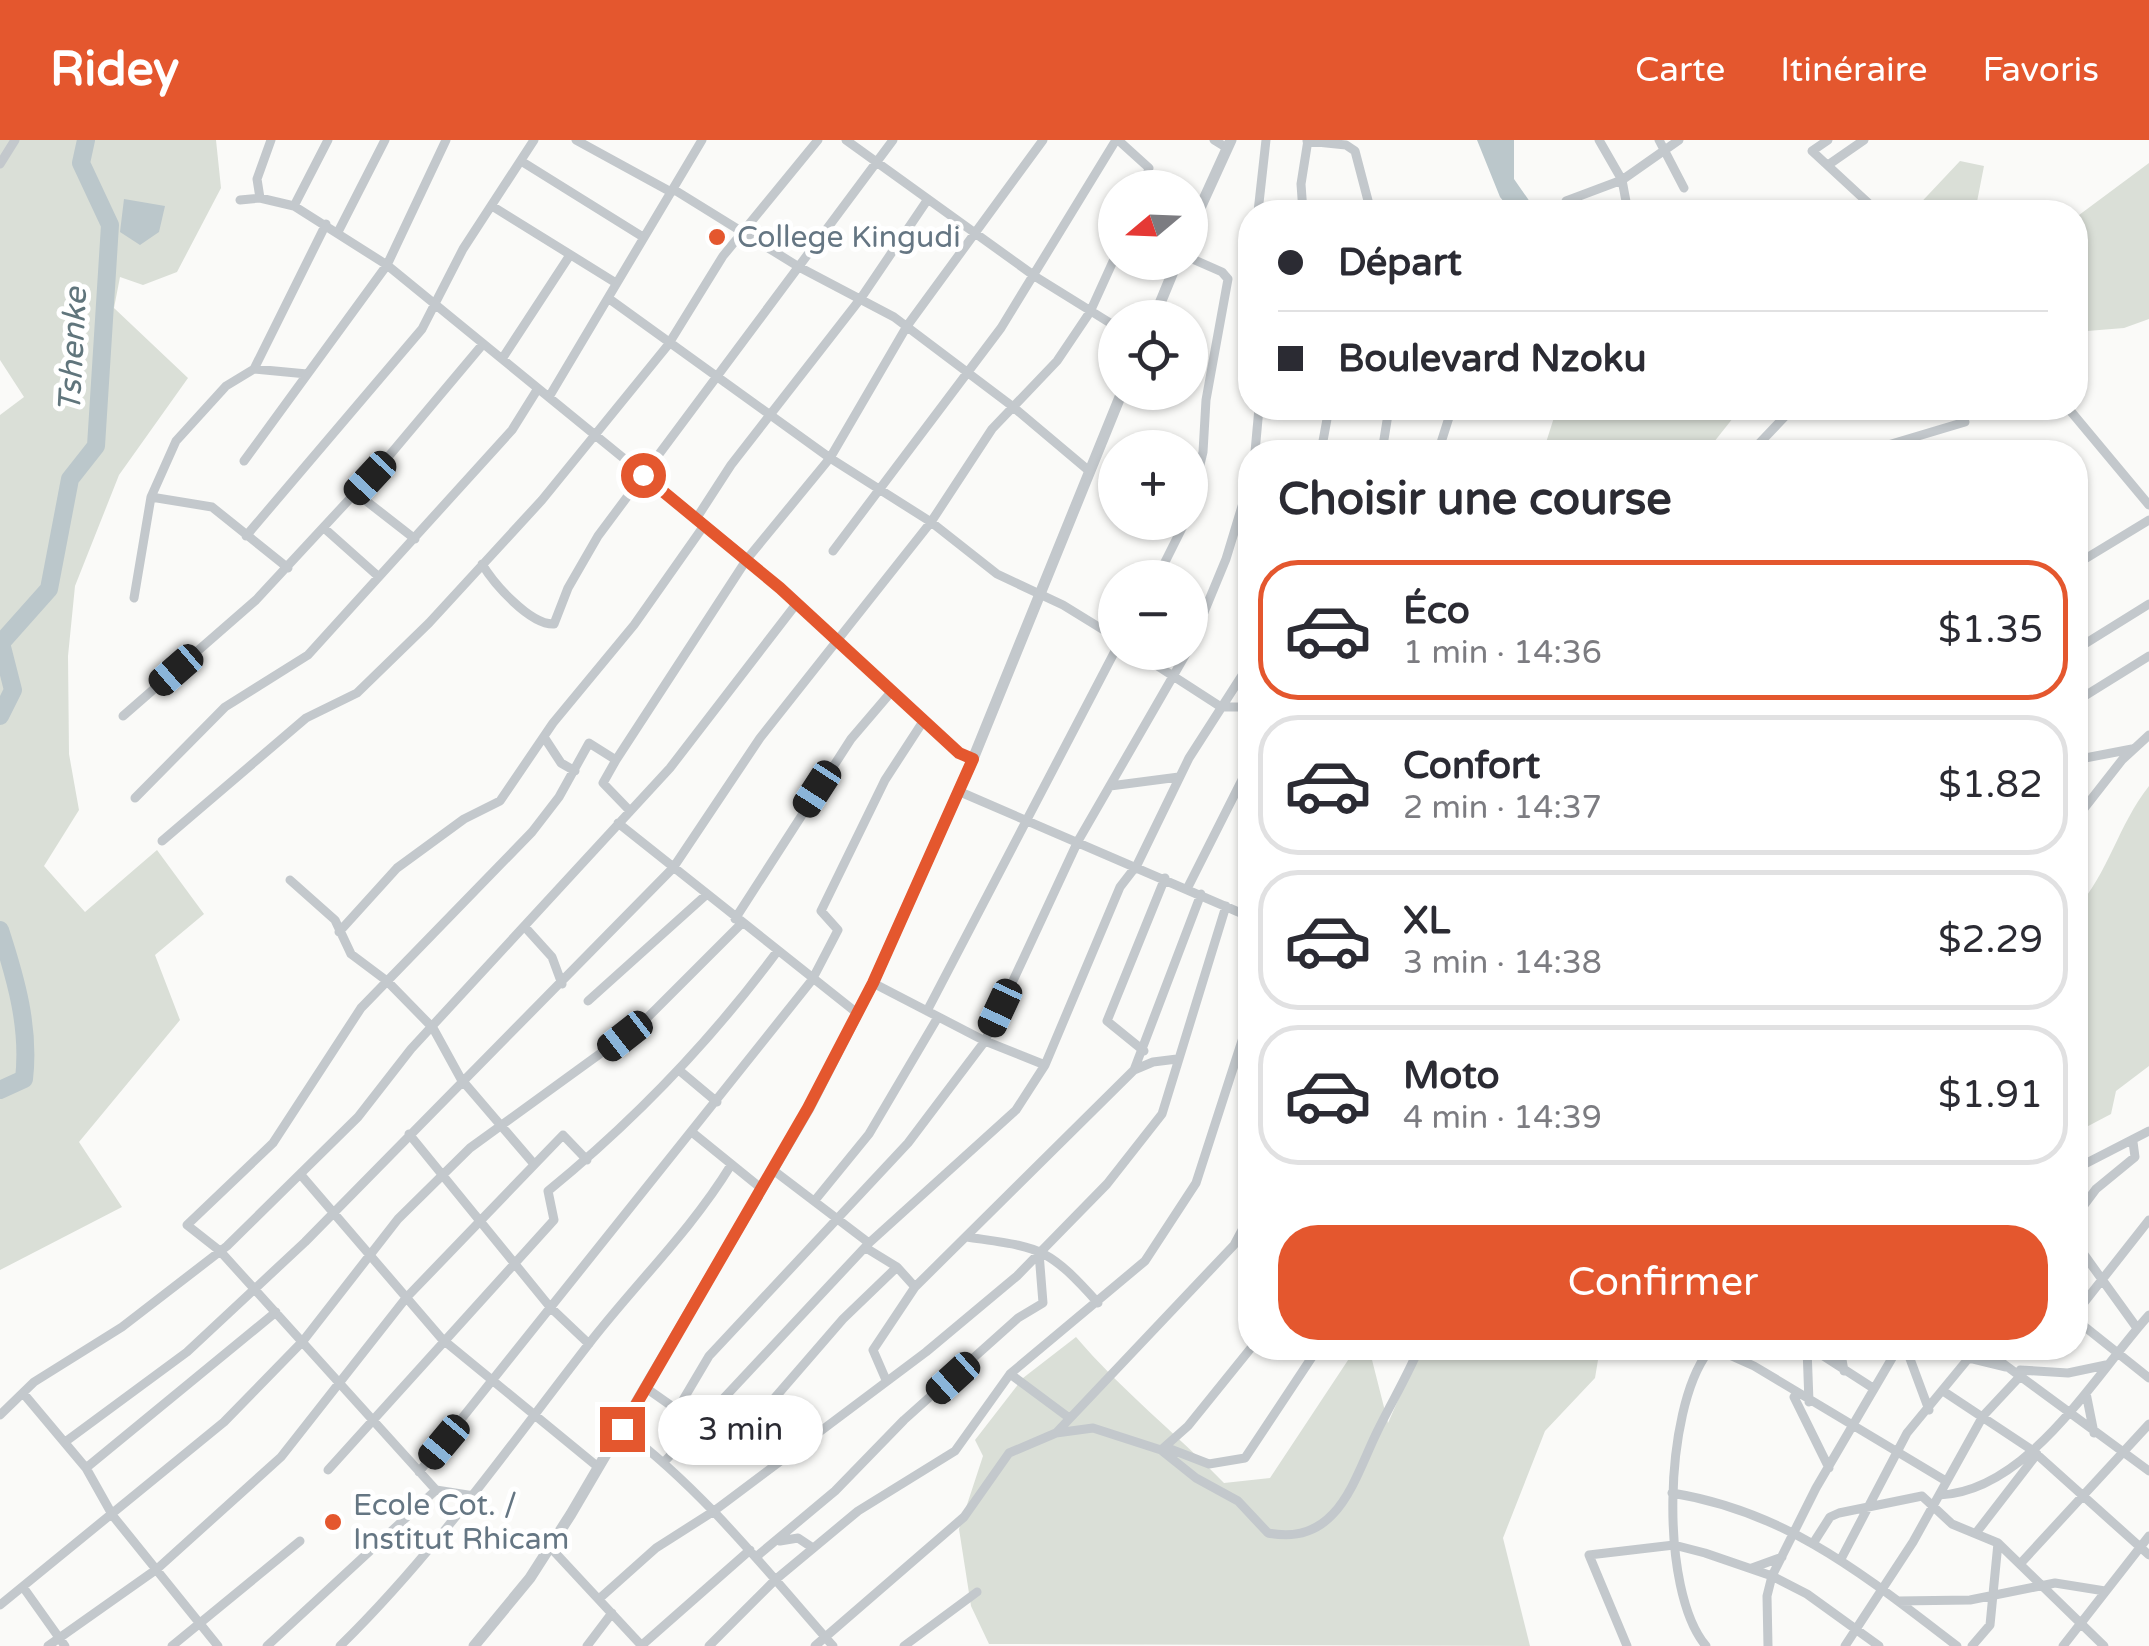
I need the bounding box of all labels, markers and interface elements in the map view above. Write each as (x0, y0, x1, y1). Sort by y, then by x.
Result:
text: Ridey (50, 41, 179, 99)
text: Carte (1635, 49, 1725, 91)
text: Itinéraire (1780, 49, 1928, 91)
text: Favoris (1983, 49, 2099, 91)
north arrow (1098, 170, 1208, 280)
map controls (1098, 170, 1208, 670)
place label: College Kingudi (737, 219, 961, 256)
marker: College Kingudi (706, 226, 728, 248)
text: Départ (1338, 240, 1462, 286)
water label: Tshenke (51, 285, 95, 413)
button: locate (1098, 300, 1208, 410)
text: Boulevard Nzoku (1338, 336, 1647, 382)
button: + (1098, 430, 1208, 540)
car (339, 446, 401, 510)
route start (621, 453, 666, 498)
text: Choisir une course (1278, 473, 1672, 527)
button: − (1098, 560, 1208, 670)
icon: car (1283, 585, 1373, 675)
text: Éco (1403, 588, 1470, 634)
text: $1.35 (1938, 607, 2043, 653)
text: 1 min · 14:36 (1403, 634, 1602, 672)
car (144, 639, 208, 701)
icon: car (1283, 740, 1373, 830)
text: Confort (1403, 743, 1540, 789)
car (788, 756, 846, 822)
text: $1.82 (1938, 762, 2043, 808)
text: 2 min · 14:37 (1403, 789, 1602, 827)
icon: car (1283, 895, 1373, 985)
text: XL (1403, 898, 1450, 944)
text: $2.29 (1938, 917, 2043, 963)
text: 3 min · 14:38 (1403, 944, 1602, 982)
car (974, 974, 1026, 1042)
car (592, 1006, 658, 1066)
icon: car (1283, 1050, 1373, 1140)
text: Moto (1403, 1053, 1499, 1099)
text: $1.91 (1938, 1072, 2043, 1118)
text: 4 min · 14:39 (1403, 1099, 1602, 1137)
button: Confirmer (1278, 1225, 2048, 1340)
car (921, 1347, 985, 1409)
callout: 3 min (657, 1394, 822, 1464)
route end (600, 1407, 645, 1452)
car (413, 1409, 475, 1475)
text: 3 min (698, 1411, 783, 1449)
place label: Ecole Cot. / Institut Rhicam (353, 1487, 569, 1558)
marker: Ecole Cot. / Institut Rhicam (322, 1511, 344, 1533)

